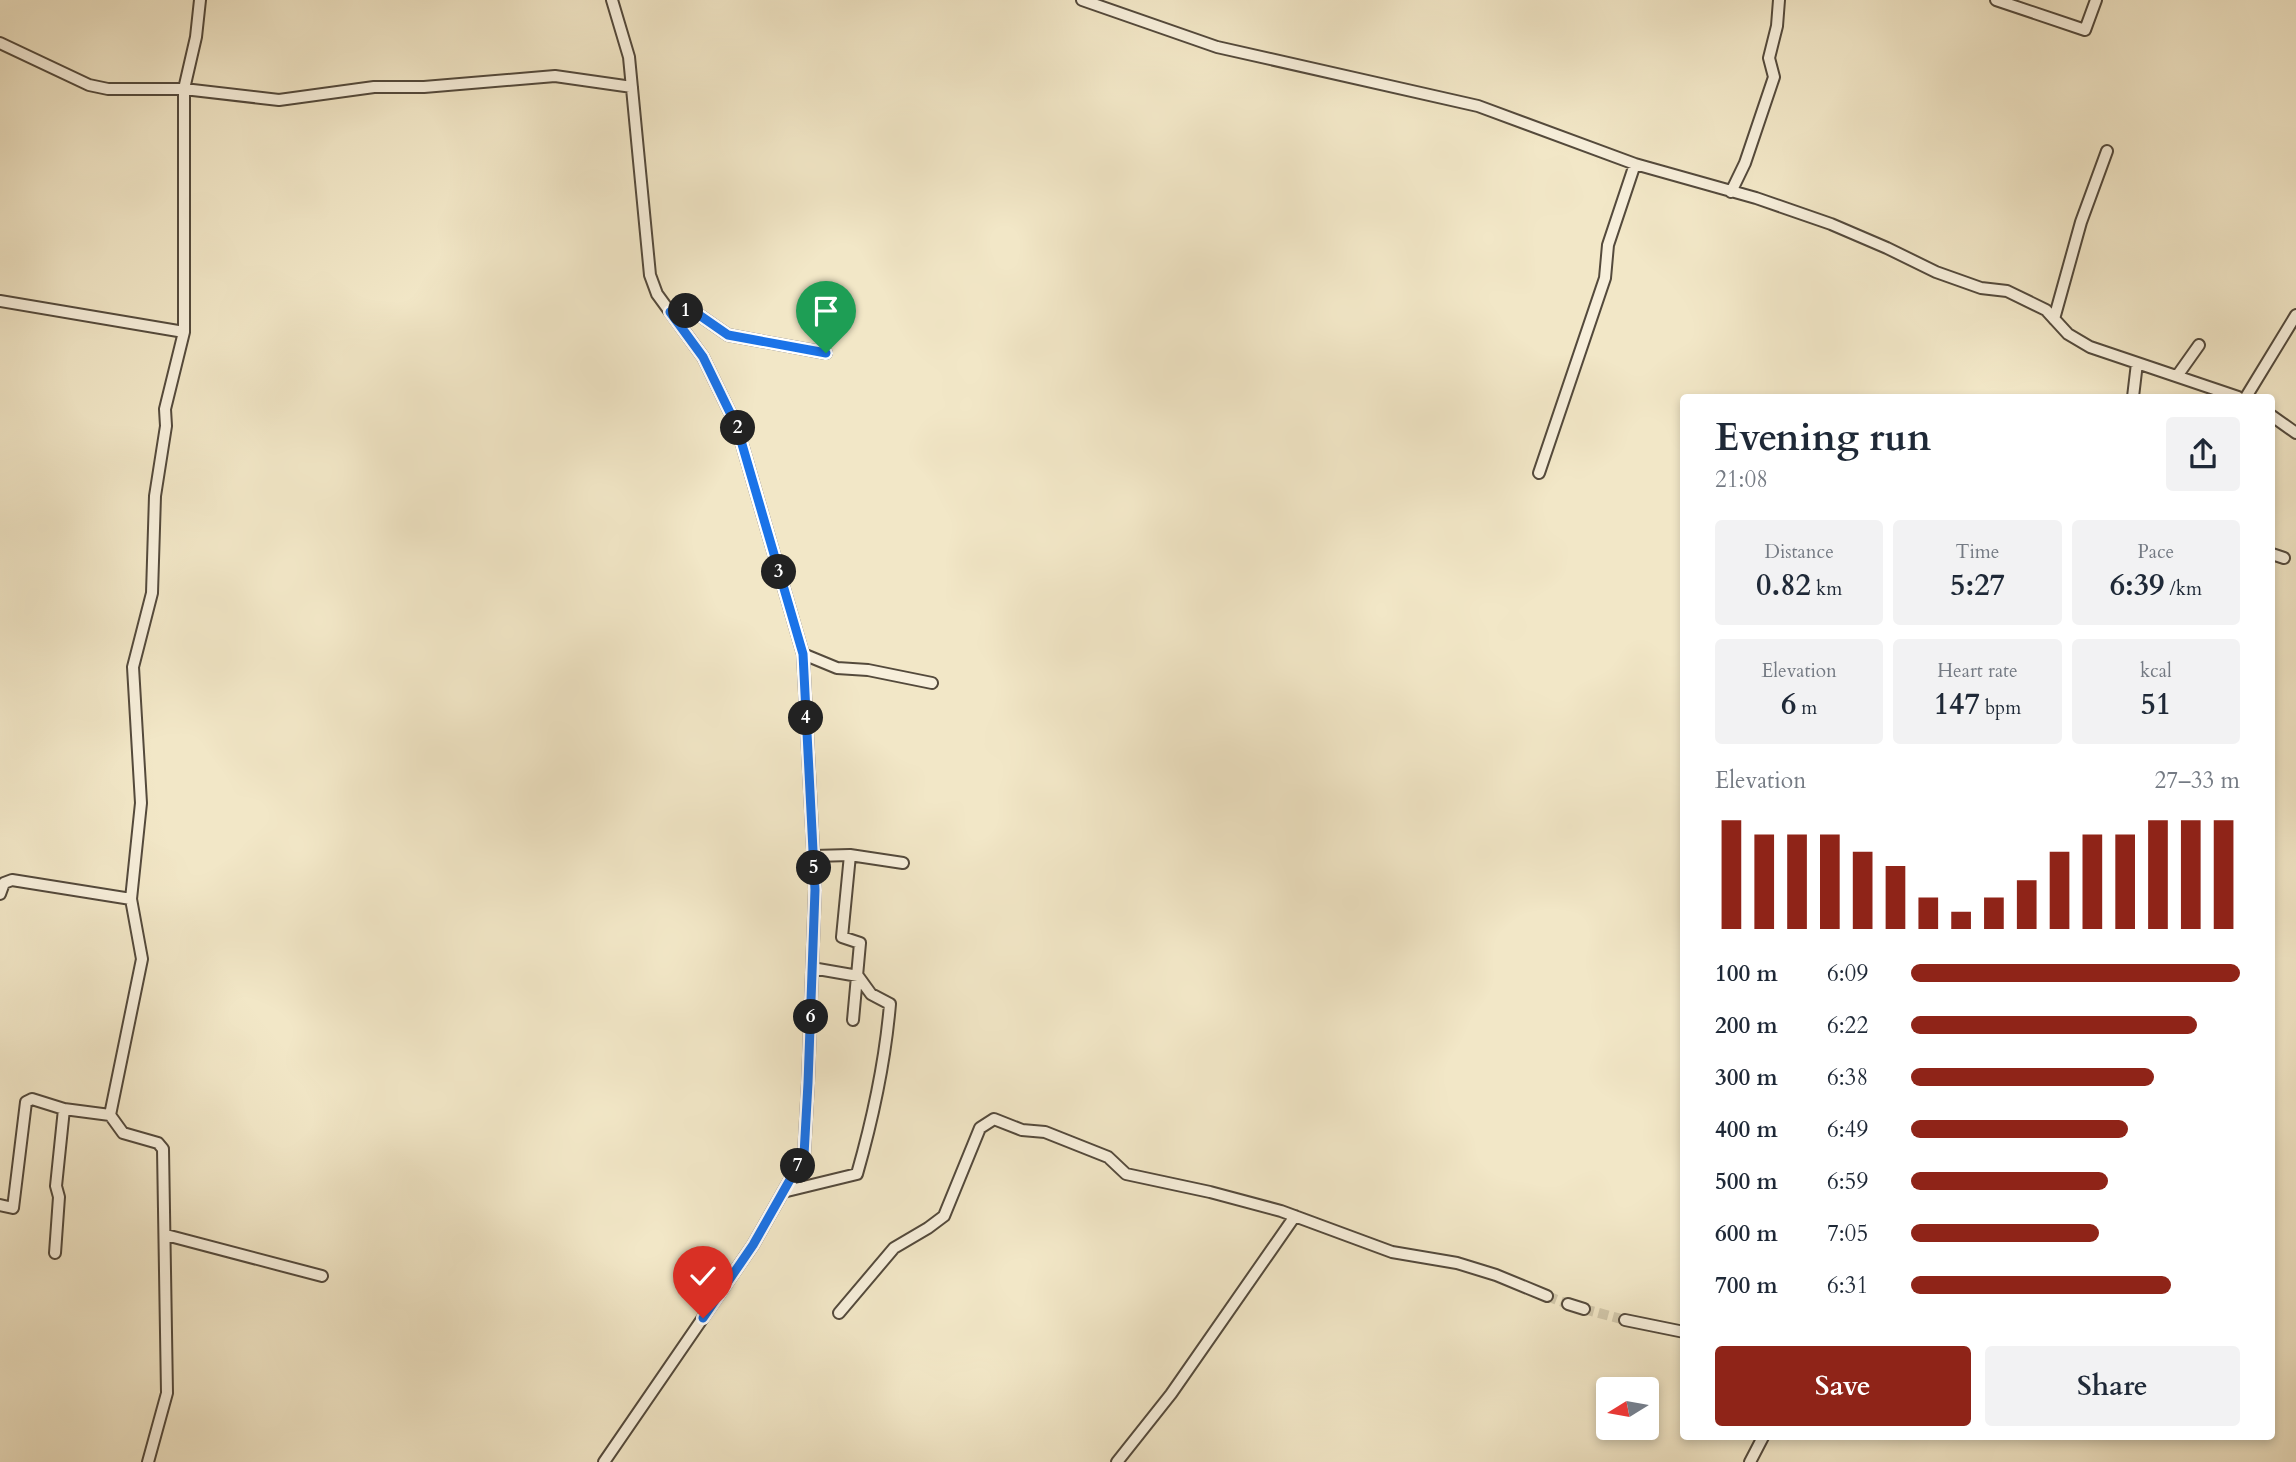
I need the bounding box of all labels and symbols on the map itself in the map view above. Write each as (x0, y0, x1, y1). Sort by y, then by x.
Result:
pin (796, 281, 856, 353)
pin: 1 (668, 294, 704, 328)
pin: 2 (720, 410, 756, 446)
pin: 3 (762, 554, 796, 590)
pin: 4 (788, 700, 824, 736)
pin: 5 (796, 850, 832, 886)
pin: 6 (794, 1000, 828, 1034)
pin: 7 (780, 1148, 816, 1184)
pin (673, 1246, 733, 1318)
north arrow (1596, 1377, 1659, 1440)

